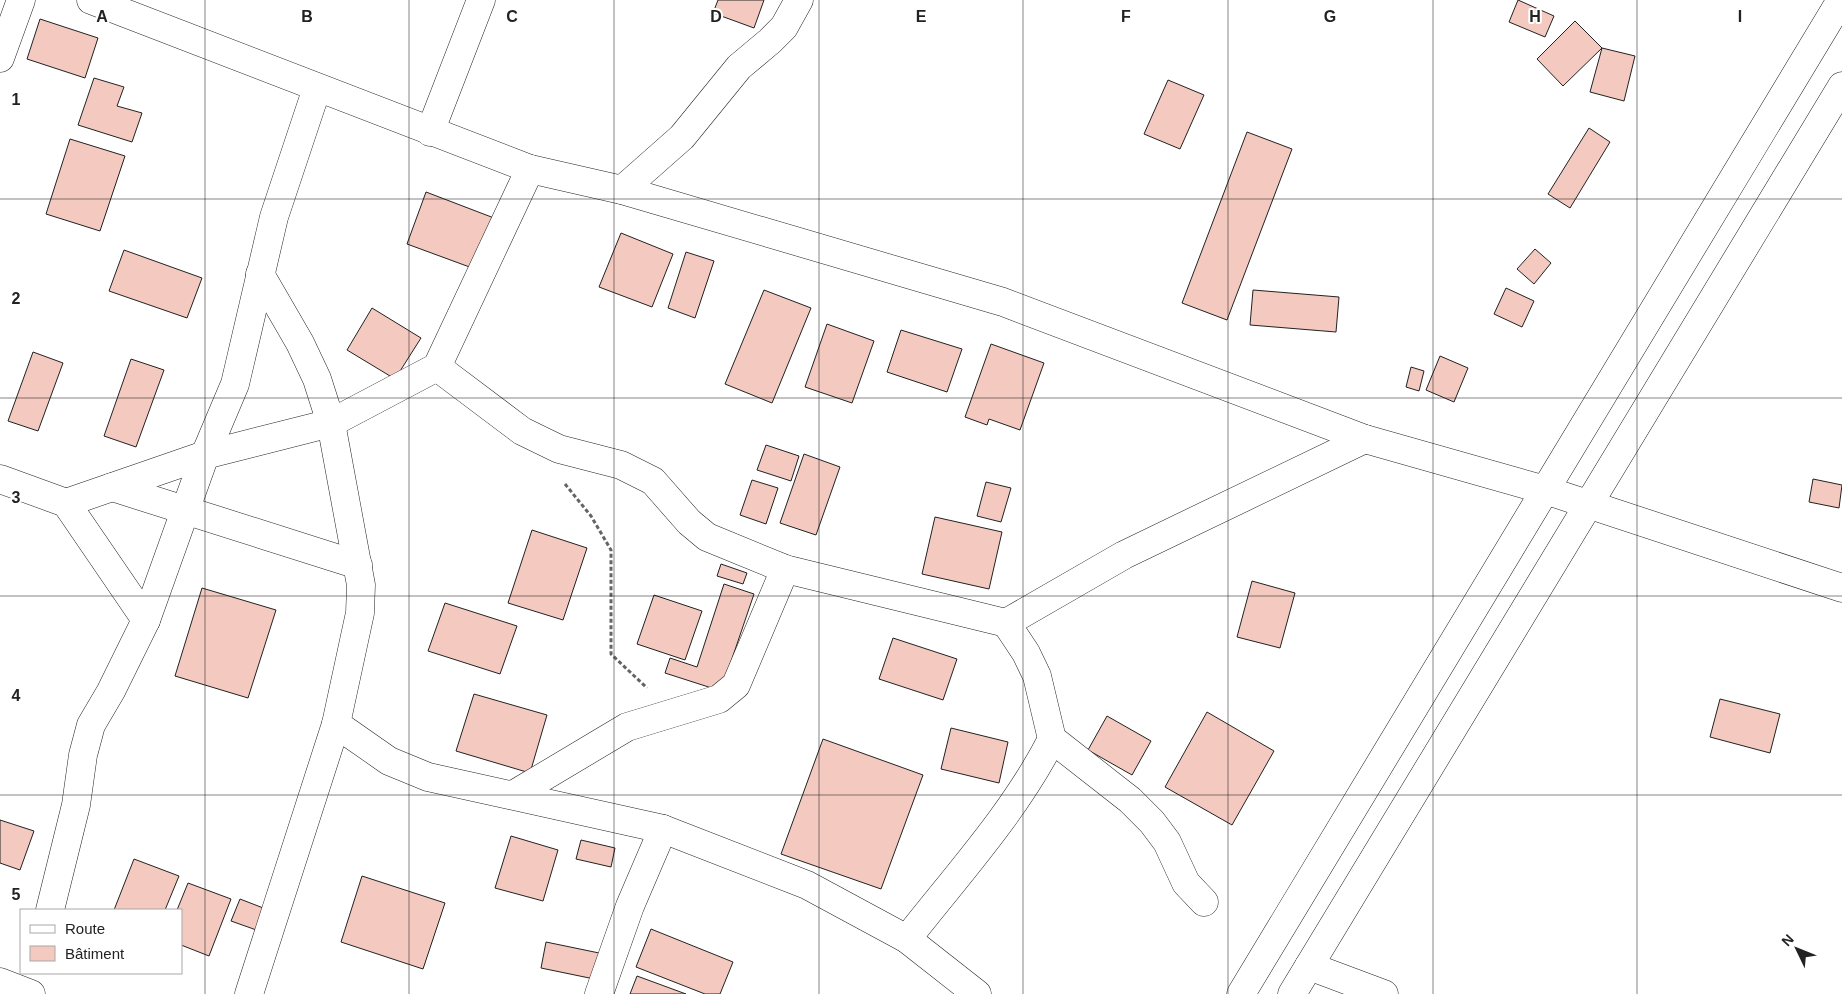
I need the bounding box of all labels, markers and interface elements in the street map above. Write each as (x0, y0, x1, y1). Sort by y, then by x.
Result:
text: A (96, 8, 108, 25)
text: B (301, 8, 313, 25)
text: C (506, 8, 518, 25)
text: D (710, 8, 722, 25)
text: E (916, 8, 927, 25)
text: F (1121, 8, 1131, 25)
text: G (1324, 8, 1336, 25)
text: H (1529, 8, 1541, 25)
text: I (1738, 8, 1742, 25)
text: 1 (12, 91, 21, 108)
text: 2 (12, 290, 21, 307)
text: 3 (12, 489, 21, 506)
text: 4 (12, 687, 21, 704)
text: 5 (12, 886, 21, 903)
legend (20, 909, 182, 974)
text: Route (65, 920, 105, 937)
north arrow (1772, 924, 1822, 974)
text: N (1778, 931, 1797, 949)
text: Bâtiment (65, 945, 125, 962)

